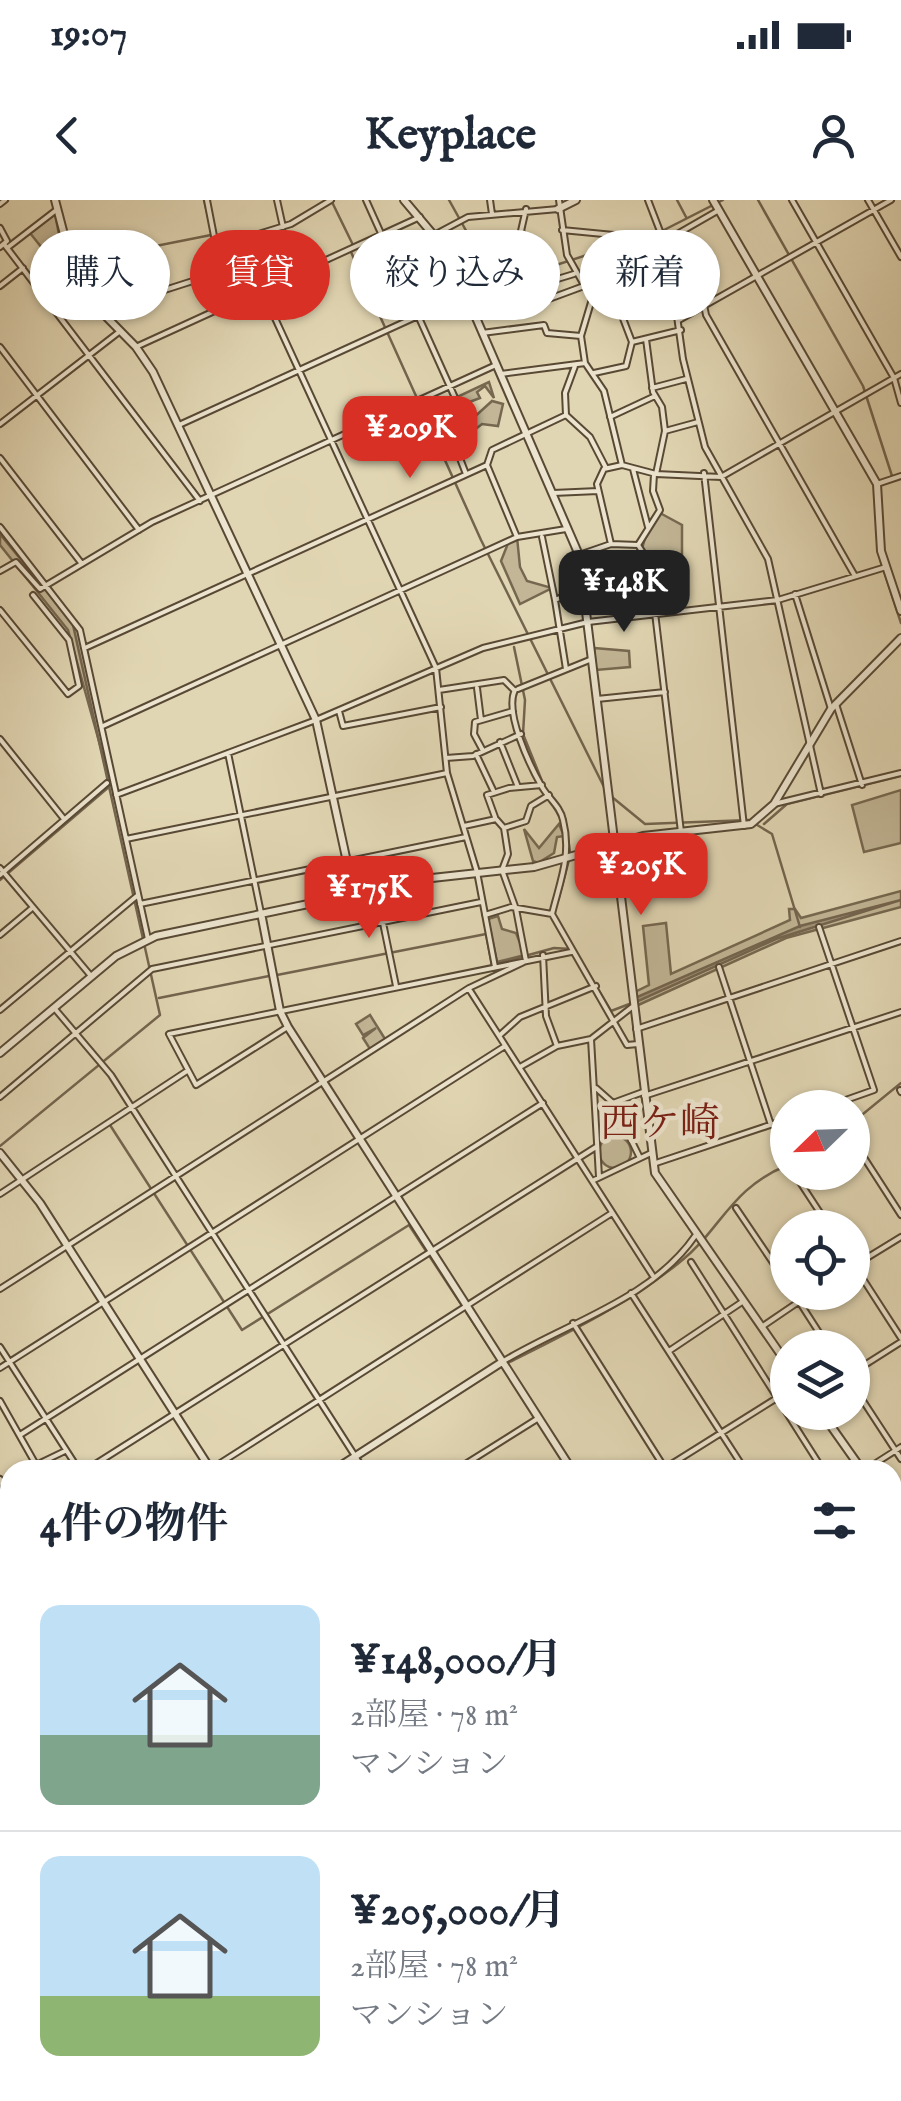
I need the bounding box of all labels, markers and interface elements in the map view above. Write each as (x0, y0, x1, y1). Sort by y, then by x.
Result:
text: 19:07 (50, 11, 127, 59)
text: Keyplace (365, 107, 536, 164)
icon: back (40, 108, 95, 163)
icon: person (806, 108, 861, 163)
chip: 購入 (30, 230, 170, 320)
chip: 賃貸 (190, 230, 330, 320)
chip: 絞り込み (350, 230, 560, 320)
chip: 新着 (580, 230, 720, 320)
pin: ¥209K (340, 396, 480, 481)
text: ¥209K (364, 408, 456, 449)
pin: ¥148K (554, 550, 694, 635)
text: ¥148K (581, 562, 667, 603)
pin: ¥205K (571, 833, 711, 918)
text: ¥205K (597, 845, 685, 886)
pin: ¥175K (299, 856, 439, 941)
text: ¥175K (327, 868, 411, 909)
north arrow (770, 1090, 870, 1190)
map controls (770, 1090, 870, 1430)
district label: 西ケ崎 (600, 1100, 720, 1151)
button: locate (770, 1210, 870, 1310)
button: layers (770, 1330, 870, 1430)
icon: filters (807, 1493, 862, 1548)
text: 4件の物件 (40, 1499, 229, 1552)
text: ¥148,000/月 (350, 1635, 563, 1688)
icon: home (120, 1645, 240, 1765)
text: 2部屋 · 78 m² (350, 1696, 518, 1737)
text: マンション (350, 1745, 509, 1786)
text: ¥205,000/月 (350, 1886, 566, 1939)
icon: home (120, 1896, 240, 2016)
text: 2部屋 · 78 m² (350, 1947, 518, 1988)
text: マンション (350, 1996, 509, 2037)

